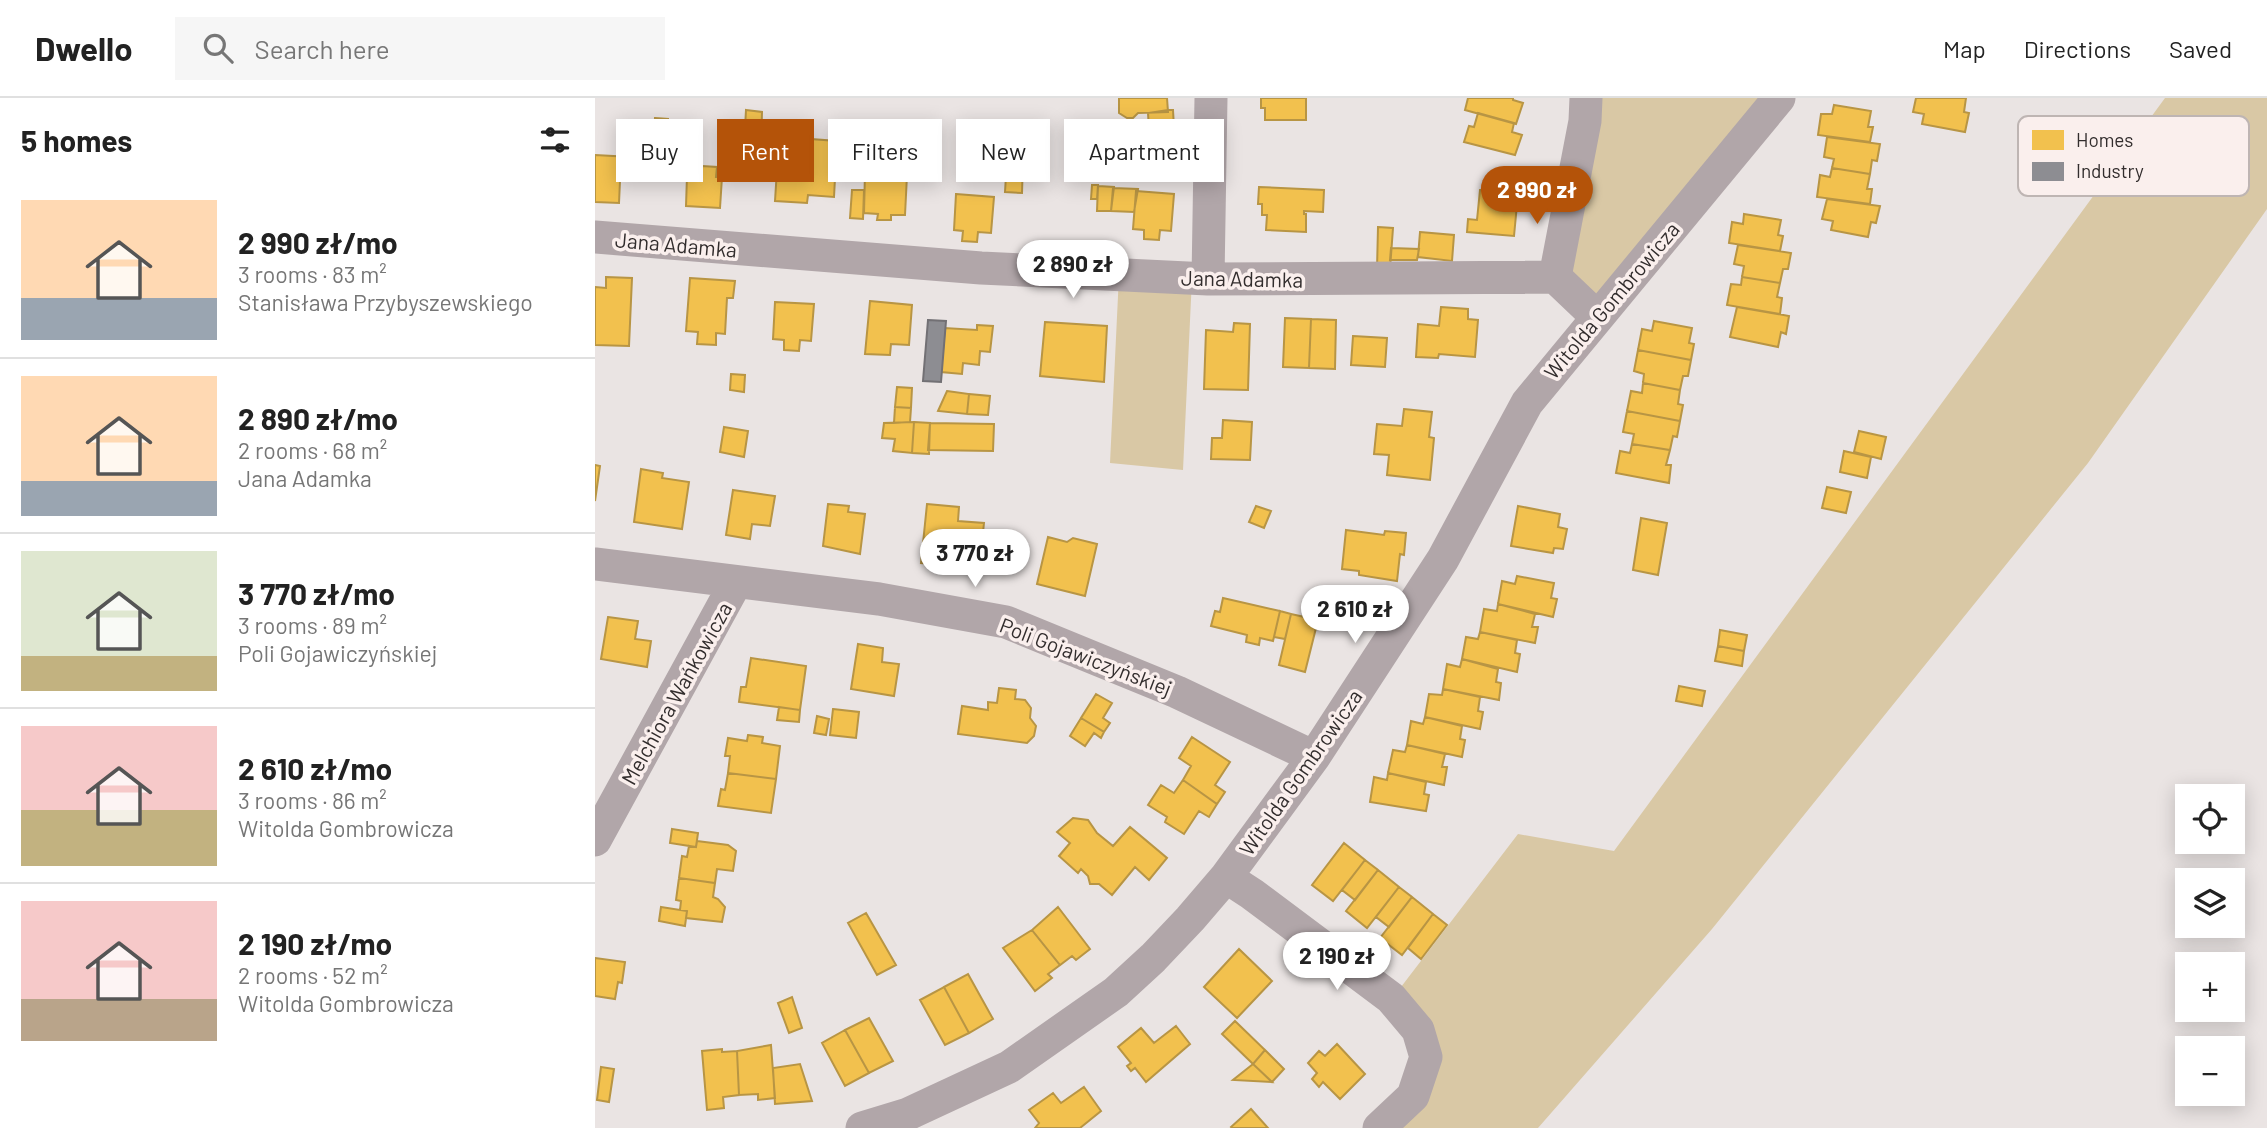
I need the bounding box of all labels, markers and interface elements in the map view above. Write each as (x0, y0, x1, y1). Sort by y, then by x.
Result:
search box (175, 17, 665, 80)
text: Dwello (35, 28, 133, 68)
icon: search (199, 29, 237, 67)
text: Search here (255, 33, 390, 64)
text: Map (1943, 34, 1986, 63)
text: Directions (2024, 34, 2131, 63)
text: Saved (2169, 34, 2232, 63)
legend (2018, 116, 2249, 196)
chip: Buy (616, 119, 703, 182)
chip: Rent (717, 119, 814, 182)
chip: Filters (828, 119, 942, 182)
chip: New (956, 119, 1050, 182)
chip: Apartment (1064, 119, 1224, 182)
icon: filters (536, 121, 574, 159)
text: 5 homes (21, 122, 132, 158)
text: Homes (2076, 128, 2133, 151)
text: Industry (2076, 159, 2144, 182)
pin: 2 990 zł (1465, 166, 1609, 226)
text: 2 990 zł (1497, 175, 1577, 203)
street label: Witolda Gombrowicza (1538, 216, 1684, 384)
text: 2 990 zł/mo (238, 224, 398, 260)
street label: Jana Adamka (614, 226, 738, 262)
icon: home (77, 228, 161, 312)
pin: 2 890 zł (1001, 240, 1145, 300)
text: 2 890 zł (1033, 249, 1113, 277)
text: 3 rooms · 83 m² (238, 260, 387, 288)
street label: Jana Adamka (1181, 264, 1303, 292)
text: Stanisława Przybyszewskiego (238, 288, 533, 316)
text: 2 890 zł/mo (238, 400, 398, 436)
icon: home (77, 404, 161, 488)
text: 2 rooms · 68 m² (238, 436, 387, 464)
text: Jana Adamka (238, 464, 372, 492)
pin: 3 770 zł (903, 530, 1047, 589)
text: 3 770 zł (936, 538, 1014, 566)
text: 3 770 zł/mo (238, 575, 395, 611)
icon: home (77, 579, 161, 663)
pin: 2 610 zł (1283, 586, 1427, 645)
text: 2 610 zł (1317, 594, 1393, 622)
street label: Melchiora Wańkowicza (615, 597, 737, 789)
text: 3 rooms · 89 m² (238, 611, 387, 639)
street label: Poli Gojawiczyńskiej (997, 612, 1175, 700)
text: Poli Gojawiczyńskiej (238, 639, 437, 667)
street label: Witolda Gombrowicza (1233, 684, 1367, 860)
text: 2 610 zł/mo (238, 750, 392, 786)
icon: home (77, 754, 161, 838)
map controls (2175, 784, 2245, 1106)
button: locate (2175, 784, 2245, 854)
text: 3 rooms · 86 m² (238, 786, 387, 814)
text: Witolda Gombrowicza (238, 814, 454, 842)
button: layers (2175, 868, 2245, 938)
text: 2 190 zł/mo (238, 925, 392, 961)
icon: home (77, 929, 161, 1013)
pin: 2 190 zł (1265, 932, 1409, 992)
text: 2 190 zł (1299, 941, 1375, 969)
button: + (2175, 952, 2245, 1022)
text: 2 rooms · 52 m² (238, 961, 388, 989)
text: Witolda Gombrowicza (238, 989, 454, 1017)
button: − (2175, 1036, 2245, 1106)

